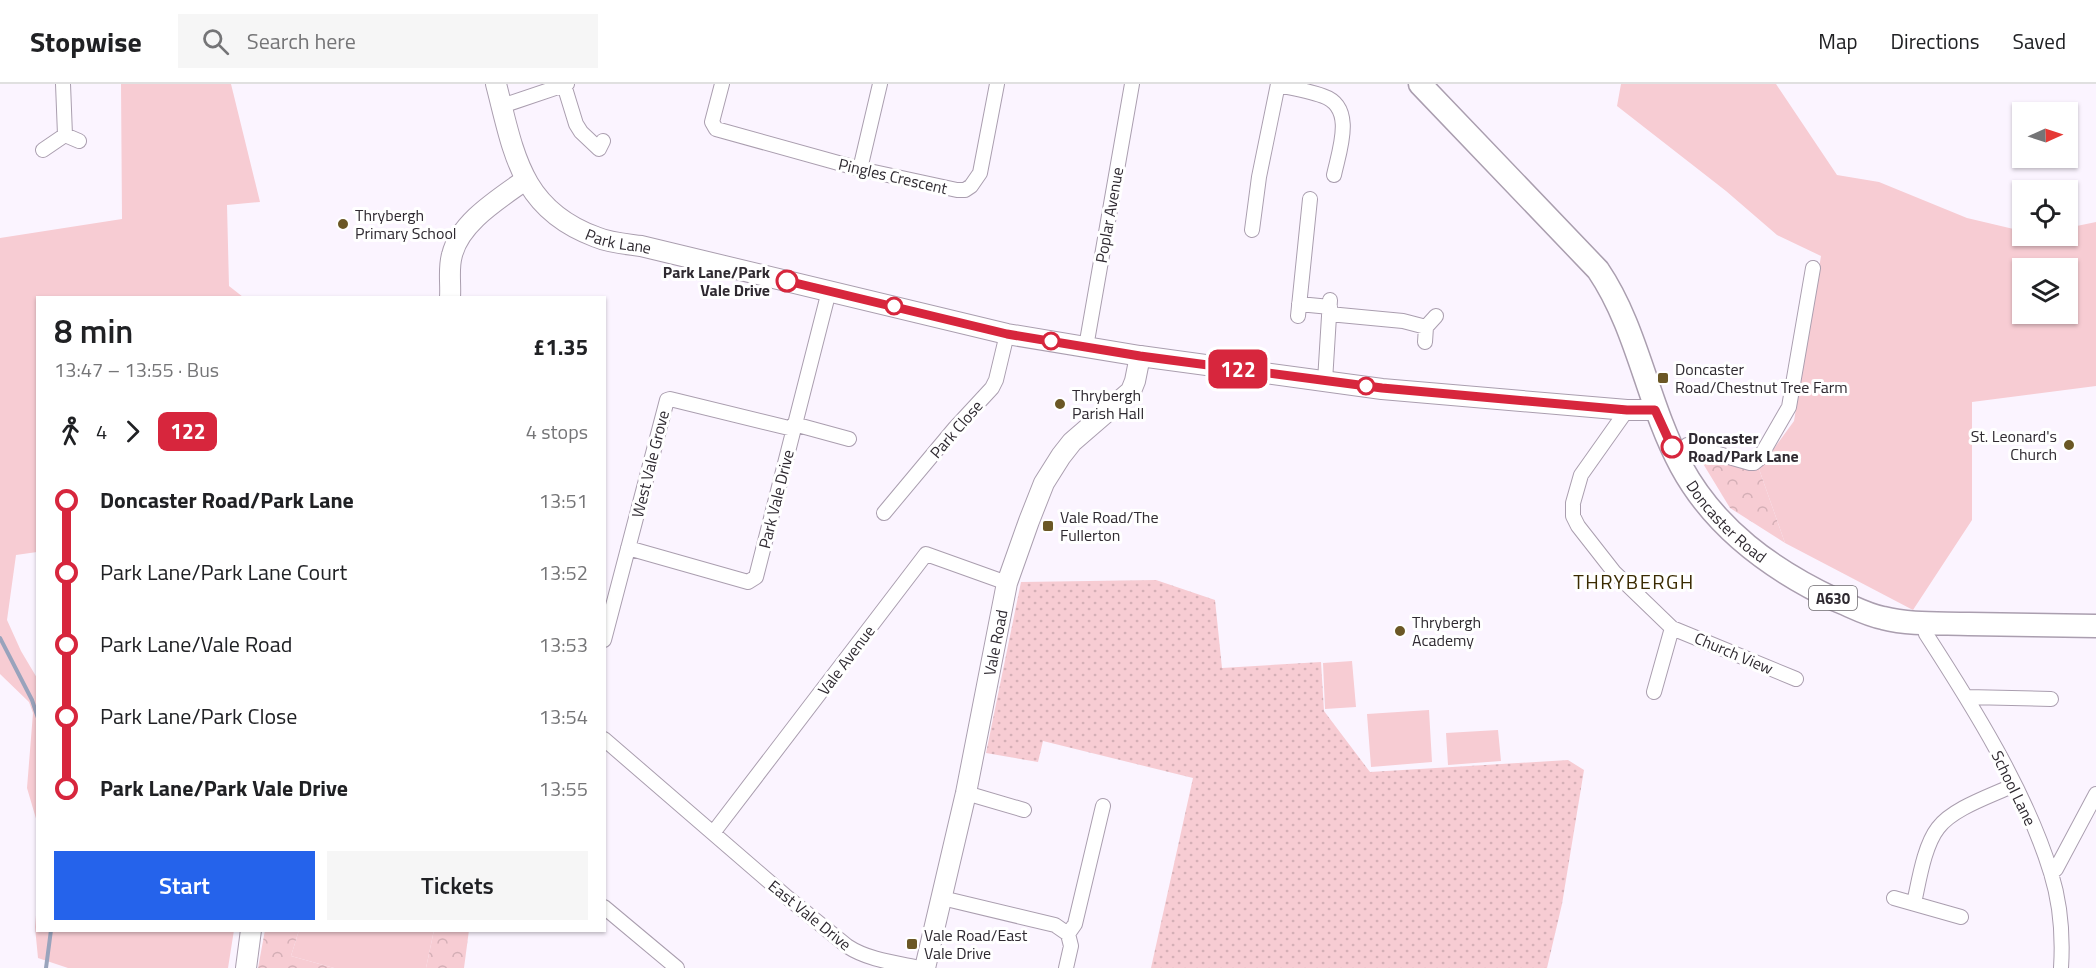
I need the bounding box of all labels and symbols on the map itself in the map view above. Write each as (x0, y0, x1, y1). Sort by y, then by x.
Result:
north arrow (2012, 102, 2078, 168)
street label: Pingles Crescent (836, 152, 950, 200)
street label: Poplar Avenue (1089, 165, 1129, 265)
place label: Thrybergh Primary School (355, 203, 457, 245)
marker: Thrybergh Primary School (336, 217, 350, 231)
street label: Park Lane (582, 222, 654, 260)
place label: Park Lane/Park Vale Drive (663, 260, 771, 302)
marker: Park Lane/Park Vale Drive (776, 270, 798, 292)
unlabelled marker (885, 297, 903, 315)
unlabelled marker (1042, 332, 1060, 350)
line badge: 122 (1204, 350, 1272, 388)
place label: Doncaster Road/Chestnut Tree Farm (1675, 357, 1848, 399)
marker: Doncaster Road/Chestnut Tree Farm (1656, 371, 1670, 385)
unlabelled marker (1357, 377, 1375, 395)
place label: Thrybergh Parish Hall (1072, 383, 1144, 425)
street label: Park Close (924, 395, 988, 463)
marker: Thrybergh Parish Hall (1053, 397, 1067, 411)
street label: West Vale Grove (625, 408, 675, 520)
place label: St. Leonard's Church (1971, 424, 2057, 466)
place label: Doncaster Road/Park Lane (1688, 426, 1799, 468)
marker: Doncaster Road/Park Lane (1661, 436, 1683, 458)
marker: St. Leonard's Church (2062, 438, 2076, 452)
street label: Park Vale Drive (752, 447, 800, 551)
street label: Doncaster Road (1680, 475, 1772, 568)
place label: Vale Road/The Fullerton (1060, 505, 1159, 547)
marker: Vale Road/The Fullerton (1041, 519, 1055, 533)
district label: THRYBERGH (1573, 566, 1695, 597)
road number: A630 (1809, 586, 1857, 610)
street label: Vale Road (977, 607, 1014, 678)
place label: Thrybergh Academy (1412, 610, 1481, 652)
street label: Vale Avenue (812, 620, 880, 700)
marker: Thrybergh Academy (1393, 624, 1407, 638)
street label: Church View (1691, 626, 1777, 680)
street label: School Lane (1986, 746, 2042, 830)
street label: East Vale Drive (763, 874, 857, 956)
place label: Vale Road/East Vale Drive (924, 923, 1028, 965)
marker: Vale Road/East Vale Drive (905, 937, 919, 951)

